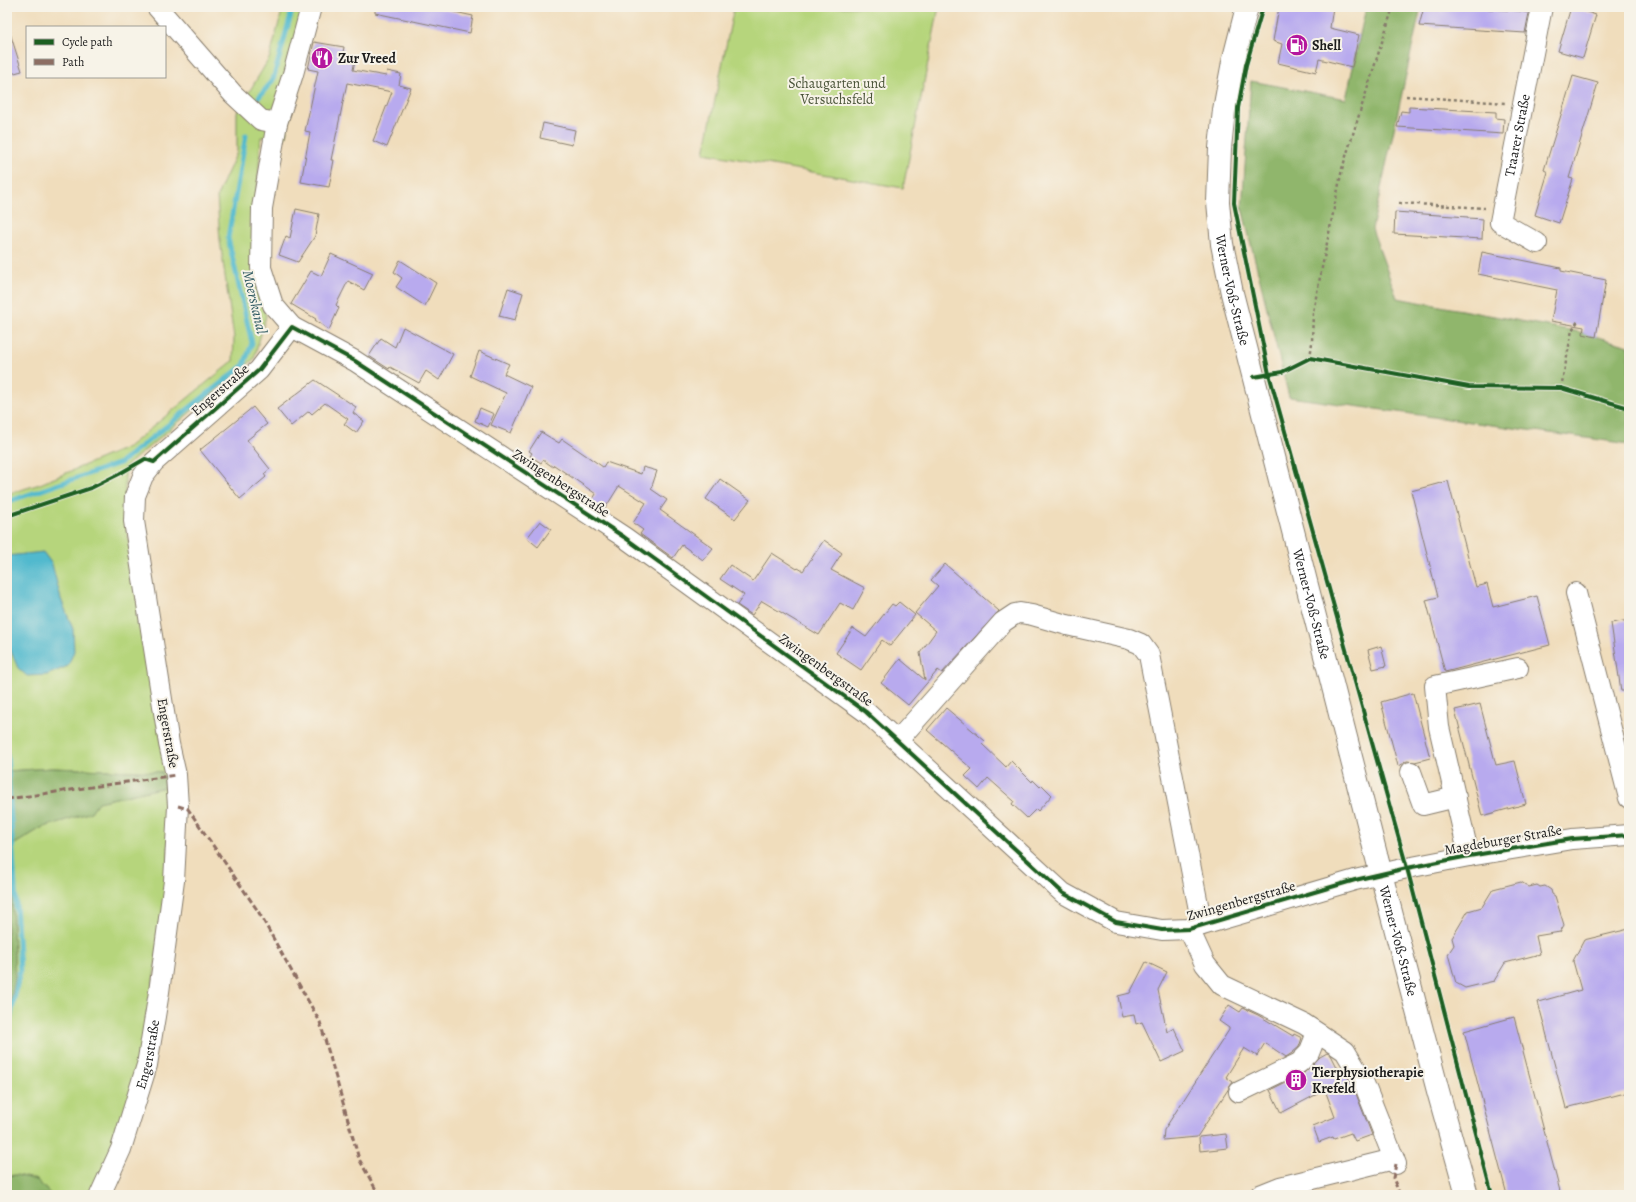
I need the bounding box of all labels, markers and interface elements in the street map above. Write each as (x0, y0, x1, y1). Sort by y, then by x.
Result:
legend (26, 26, 166, 78)
fuel station icon: Shell (1284, 32, 1310, 58)
text: Cycle path (62, 34, 113, 50)
place label: Shell (1312, 36, 1341, 55)
restaurant icon: Zur Vreed (309, 45, 335, 71)
place label: Zur Vreed (338, 49, 396, 68)
text: Path (62, 54, 85, 70)
park label: Schaugarten und Versuchsfeld (788, 74, 886, 109)
street label: Traarer Straße (1500, 92, 1534, 178)
street label: Werner-Voß-Straße (1212, 232, 1255, 347)
water label: Moerskanal (238, 268, 272, 336)
street label: Engerstraße (187, 360, 253, 420)
street label: Zwingenbergstraße (509, 444, 613, 522)
street label: Werner-Voß-Straße (1288, 546, 1335, 661)
street label: Zwingenbergstraße (775, 629, 877, 711)
street label: Engerstraße (153, 697, 183, 769)
street label: Magdeburger Straße (1443, 820, 1563, 860)
street label: Zwingenbergstraße (1184, 876, 1298, 926)
street label: Werner-Voß-Straße (1375, 883, 1422, 998)
street label: Engerstraße (131, 1018, 164, 1092)
place label: Tierphysiotherapie Krefeld (1312, 1063, 1424, 1098)
building icon: Tierphysiotherapie Krefeld (1283, 1067, 1309, 1093)

